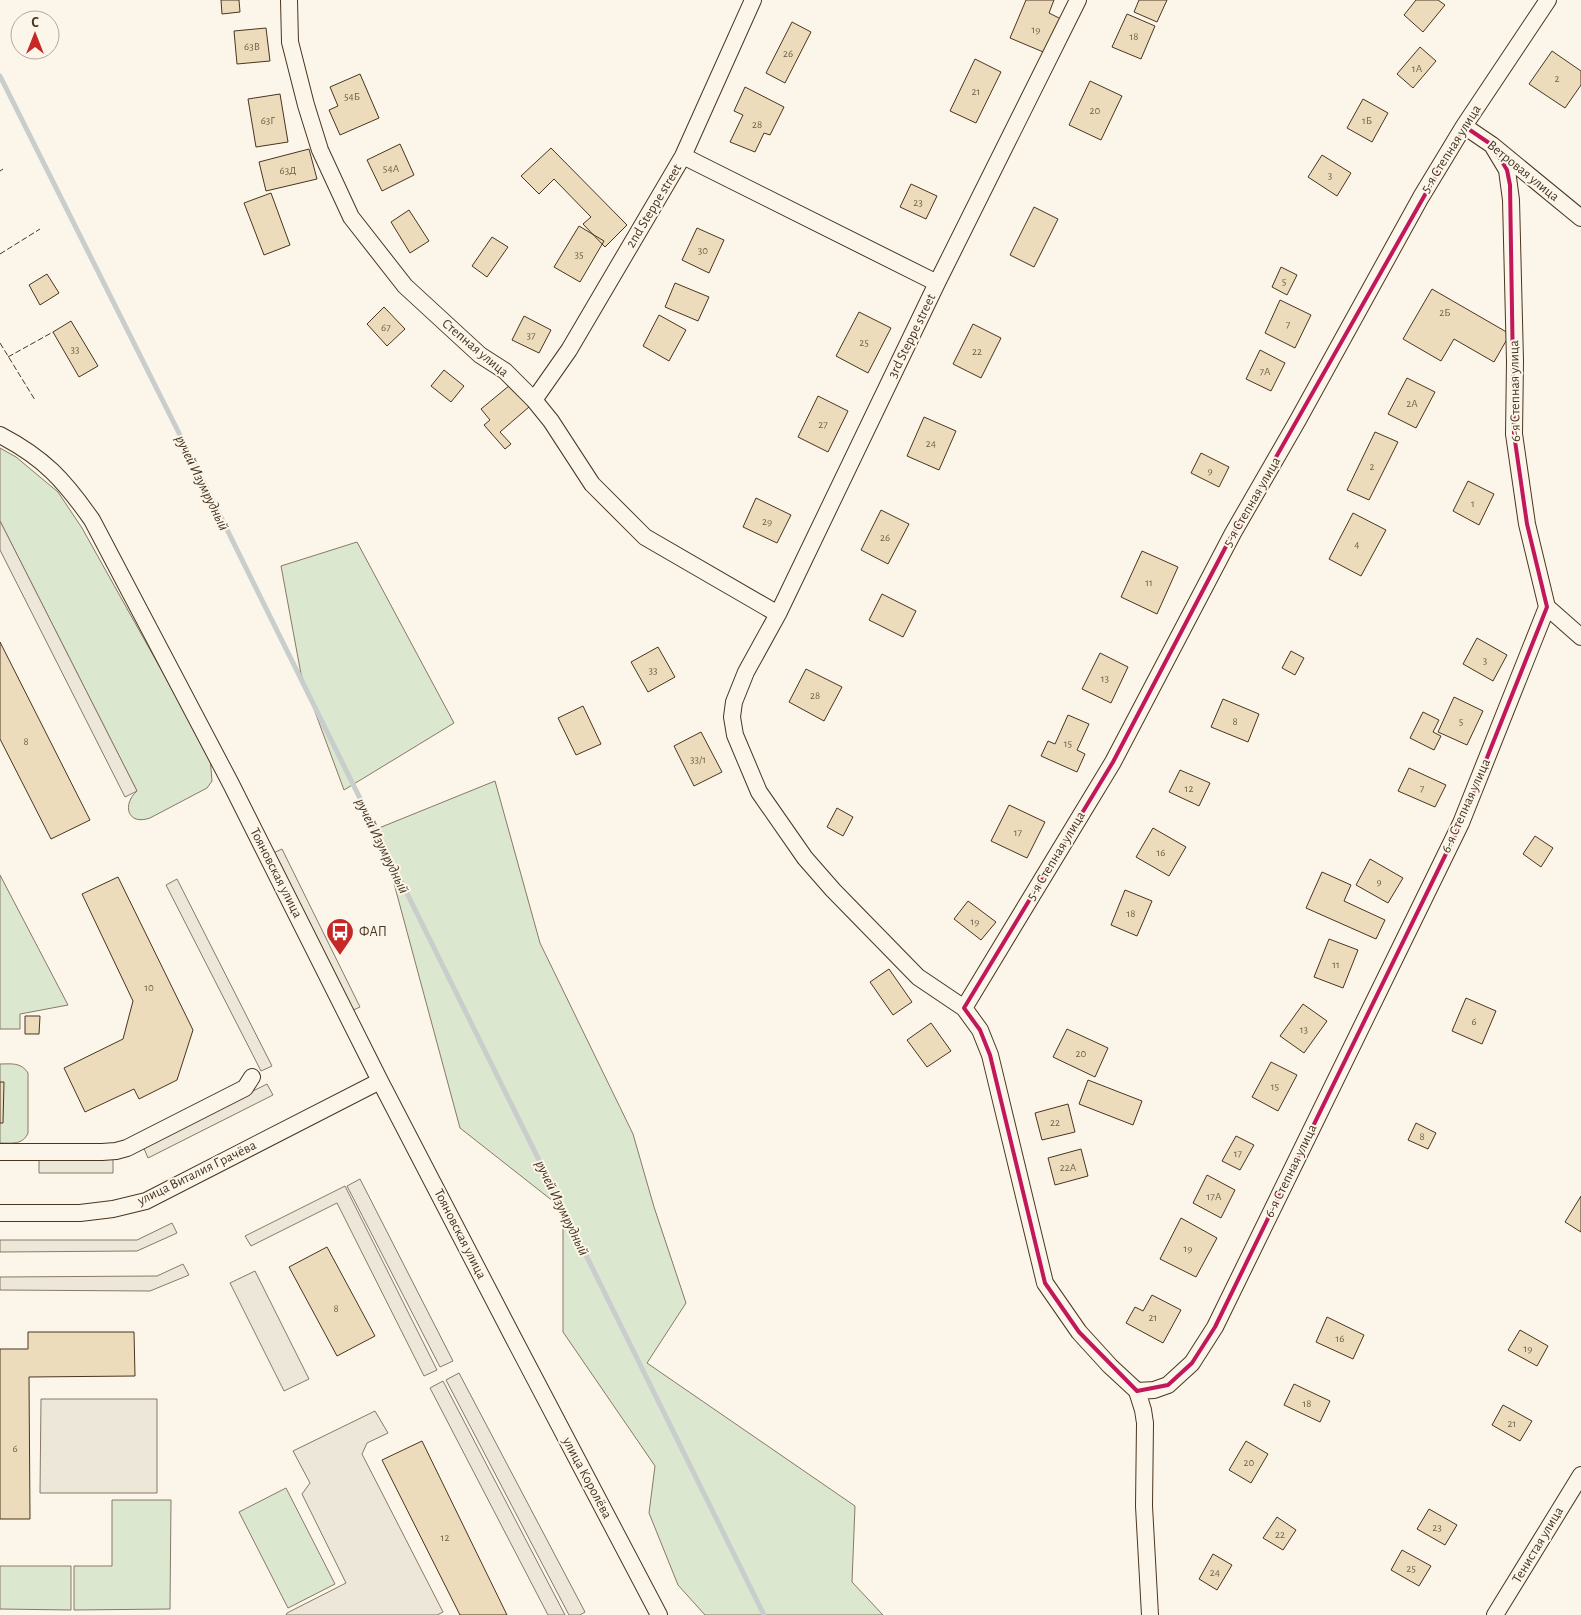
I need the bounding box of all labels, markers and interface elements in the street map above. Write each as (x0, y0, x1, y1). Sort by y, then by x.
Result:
north arrow (10, 10, 60, 60)
text: С (31, 16, 39, 30)
house number: 19 (1032, 24, 1040, 35)
house number: 18 (1130, 31, 1139, 42)
house number: 63В (244, 41, 260, 52)
house number: 26 (783, 48, 793, 59)
house number: 1А (1412, 63, 1423, 74)
house number: 2 (1554, 73, 1560, 84)
house number: 21 (972, 86, 980, 97)
house number: 54Б (344, 91, 360, 102)
street label: 5-я Степная улица (1418, 102, 1484, 195)
house number: 20 (1090, 105, 1101, 116)
house number: 63Г (261, 115, 275, 126)
house number: 1Б (1362, 115, 1372, 126)
house number: 28 (752, 119, 762, 130)
street label: Ветровая улица (1484, 138, 1562, 204)
street label: 2nd Steppe street (624, 161, 685, 250)
house number: 54А (383, 163, 400, 174)
house number: 63Д (280, 165, 296, 176)
house number: 3 (1328, 170, 1333, 181)
house number: 23 (913, 197, 923, 208)
house number: 30 (698, 245, 708, 256)
house number: 35 (574, 249, 584, 260)
house number: 5 (1282, 276, 1287, 287)
street label: 3rd Steppe street (886, 291, 939, 380)
house number: 2Б (1439, 307, 1451, 318)
street label: Степная улица (439, 316, 511, 380)
house number: 7 (1286, 319, 1291, 330)
house number: 67 (381, 322, 391, 333)
house number: 37 (526, 330, 536, 341)
house number: 25 (859, 337, 869, 348)
street label: 6-я Степная улица (1507, 340, 1523, 442)
house number: 33 (70, 344, 80, 355)
house number: 22 (972, 346, 982, 357)
house number: 7А (1259, 366, 1271, 377)
house number: 2А (1406, 398, 1418, 409)
house number: 27 (818, 419, 828, 430)
water label: ручей Изумрудный (172, 433, 232, 533)
house number: 24 (926, 438, 936, 449)
street label: 5-я Степная улица (1221, 454, 1284, 549)
house number: 2 (1369, 461, 1375, 472)
house number: 9 (1207, 465, 1213, 476)
house number: 1 (1471, 498, 1475, 509)
house number: 29 (762, 516, 772, 527)
house number: 26 (880, 532, 890, 543)
house number: 4 (1354, 539, 1360, 550)
house number: 11 (1145, 577, 1153, 588)
house number: 3 (1483, 655, 1488, 666)
house number: 33 (648, 665, 658, 676)
house number: 13 (1101, 673, 1110, 684)
house number: 28 (810, 690, 820, 701)
house number: 8 (1232, 716, 1238, 727)
house number: 5 (1459, 716, 1464, 727)
house number: 8 (23, 736, 29, 747)
house number: 15 (1064, 738, 1073, 749)
house number: 33/1 (690, 754, 706, 765)
street label: 6-я Степная улица (1439, 756, 1493, 855)
house number: 12 (1185, 783, 1193, 794)
house number: 7 (1420, 783, 1425, 794)
water label: ручей Изумрудный (352, 796, 412, 896)
street label: 5-я Степная улица (1024, 809, 1088, 903)
street label: Тояновская улица (247, 826, 305, 921)
house number: 17 (1014, 827, 1023, 838)
house number: 16 (1157, 847, 1165, 858)
house number: 9 (1376, 876, 1382, 887)
house number: 18 (1127, 908, 1136, 919)
house number: 19 (971, 916, 979, 927)
bus stop icon: ФАП (325, 917, 355, 956)
place label: ФАП (359, 925, 387, 939)
house number: 11 (1332, 959, 1340, 970)
house number: 10 (144, 982, 154, 993)
house number: 6 (1471, 1016, 1477, 1027)
house number: 13 (1300, 1024, 1309, 1035)
house number: 20 (1076, 1048, 1087, 1059)
house number: 15 (1271, 1081, 1280, 1092)
house number: 22 (1050, 1117, 1060, 1128)
street label: 6-я Степная улица (1262, 1122, 1320, 1220)
house number: 8 (1419, 1131, 1425, 1142)
street label: улица Виталия Грачёва (135, 1138, 259, 1208)
house number: 17 (1234, 1148, 1243, 1159)
water label: ручей Изумрудный (532, 1158, 592, 1258)
house number: 22А (1060, 1162, 1077, 1173)
street label: Тояновская улица (431, 1187, 489, 1282)
house number: 17А (1207, 1191, 1222, 1202)
house number: 19 (1184, 1243, 1192, 1254)
house number: 8 (333, 1303, 339, 1314)
house number: 21 (1149, 1312, 1157, 1323)
house number: 16 (1336, 1333, 1344, 1344)
house number: 19 (1524, 1343, 1532, 1354)
house number: 18 (1303, 1398, 1312, 1409)
house number: 21 (1508, 1418, 1516, 1429)
street label: улица Королёва (559, 1434, 615, 1521)
house number: 6 (12, 1443, 18, 1454)
house number: 20 (1244, 1457, 1255, 1468)
street label: Тенистая улица (1510, 1504, 1566, 1585)
house number: 23 (1432, 1522, 1442, 1533)
house number: 22 (1275, 1529, 1285, 1540)
house number: 12 (441, 1532, 449, 1543)
house number: 25 (1406, 1563, 1416, 1574)
house number: 24 (1210, 1567, 1220, 1578)

